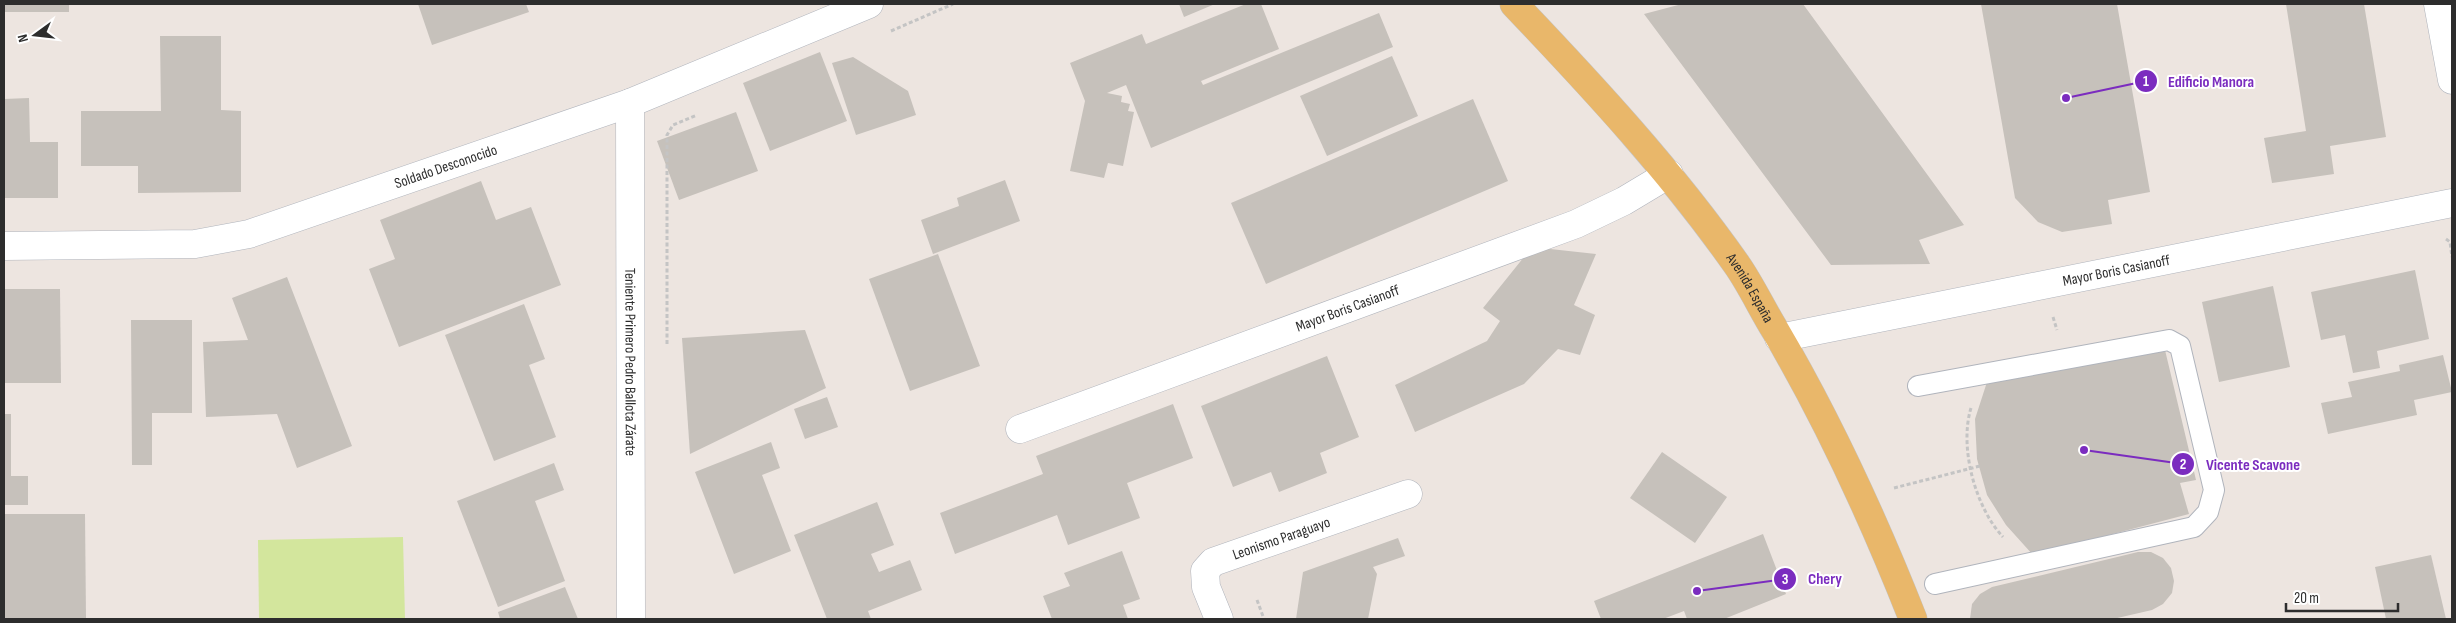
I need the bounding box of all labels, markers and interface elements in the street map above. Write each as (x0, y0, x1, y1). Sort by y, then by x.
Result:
north arrow (10, 10, 60, 60)
text: N (14, 32, 32, 44)
callout: Edificio Manora (2133, 65, 2264, 96)
text: 1 (2143, 72, 2149, 91)
text: Edificio Manora (2168, 73, 2254, 92)
street label: Soldado Desconocido (392, 140, 500, 193)
street label: Avenida España (1722, 249, 1778, 326)
street label: Mayor Boris Casianoff (2061, 250, 2172, 290)
street label: Teniente Primero Pedro Ballota Zárate (621, 268, 640, 456)
street label: Mayor Boris Casianoff (1293, 280, 1402, 336)
callout: Vicente Scavone (2171, 449, 2310, 480)
text: 2 (2180, 455, 2186, 474)
text: Vicente Scavone (2206, 456, 2300, 475)
street label: Leonismo Paraguayo (1230, 512, 1333, 564)
callout: Chery (1773, 563, 1852, 594)
text: 3 (1782, 570, 1789, 589)
text: Chery (1808, 570, 1842, 589)
scale bar (2286, 580, 2398, 612)
text: 20 m (2294, 589, 2319, 608)

